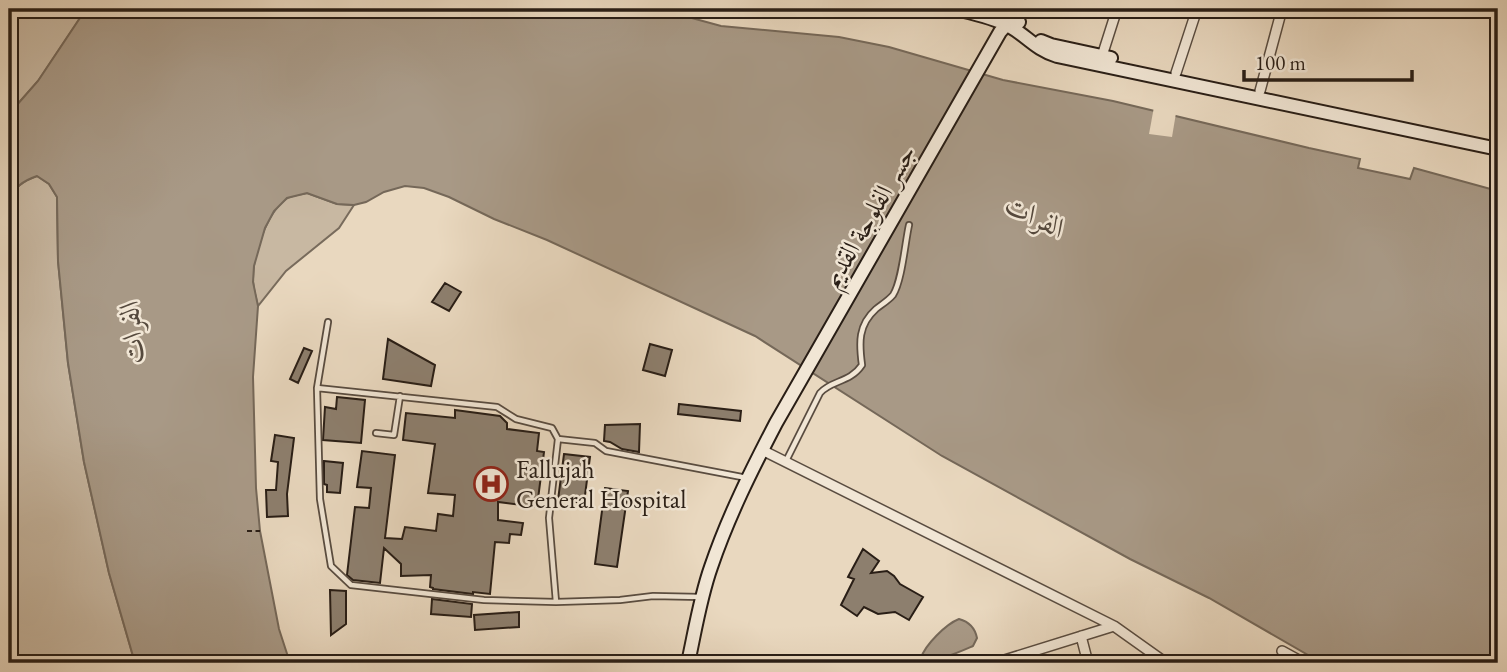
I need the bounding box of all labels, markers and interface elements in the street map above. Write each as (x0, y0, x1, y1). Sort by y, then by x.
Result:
scale bar (1244, 38, 1412, 82)
text: 100 m (1255, 49, 1306, 76)
street label: جسر الفلوجة القديم (814, 138, 929, 297)
water label: الفرات (1000, 186, 1072, 246)
water label: الفرات (110, 299, 152, 365)
place label: Fallujah General Hospital (516, 452, 686, 516)
hospital icon: Fallujah General Hospital (472, 465, 510, 503)

